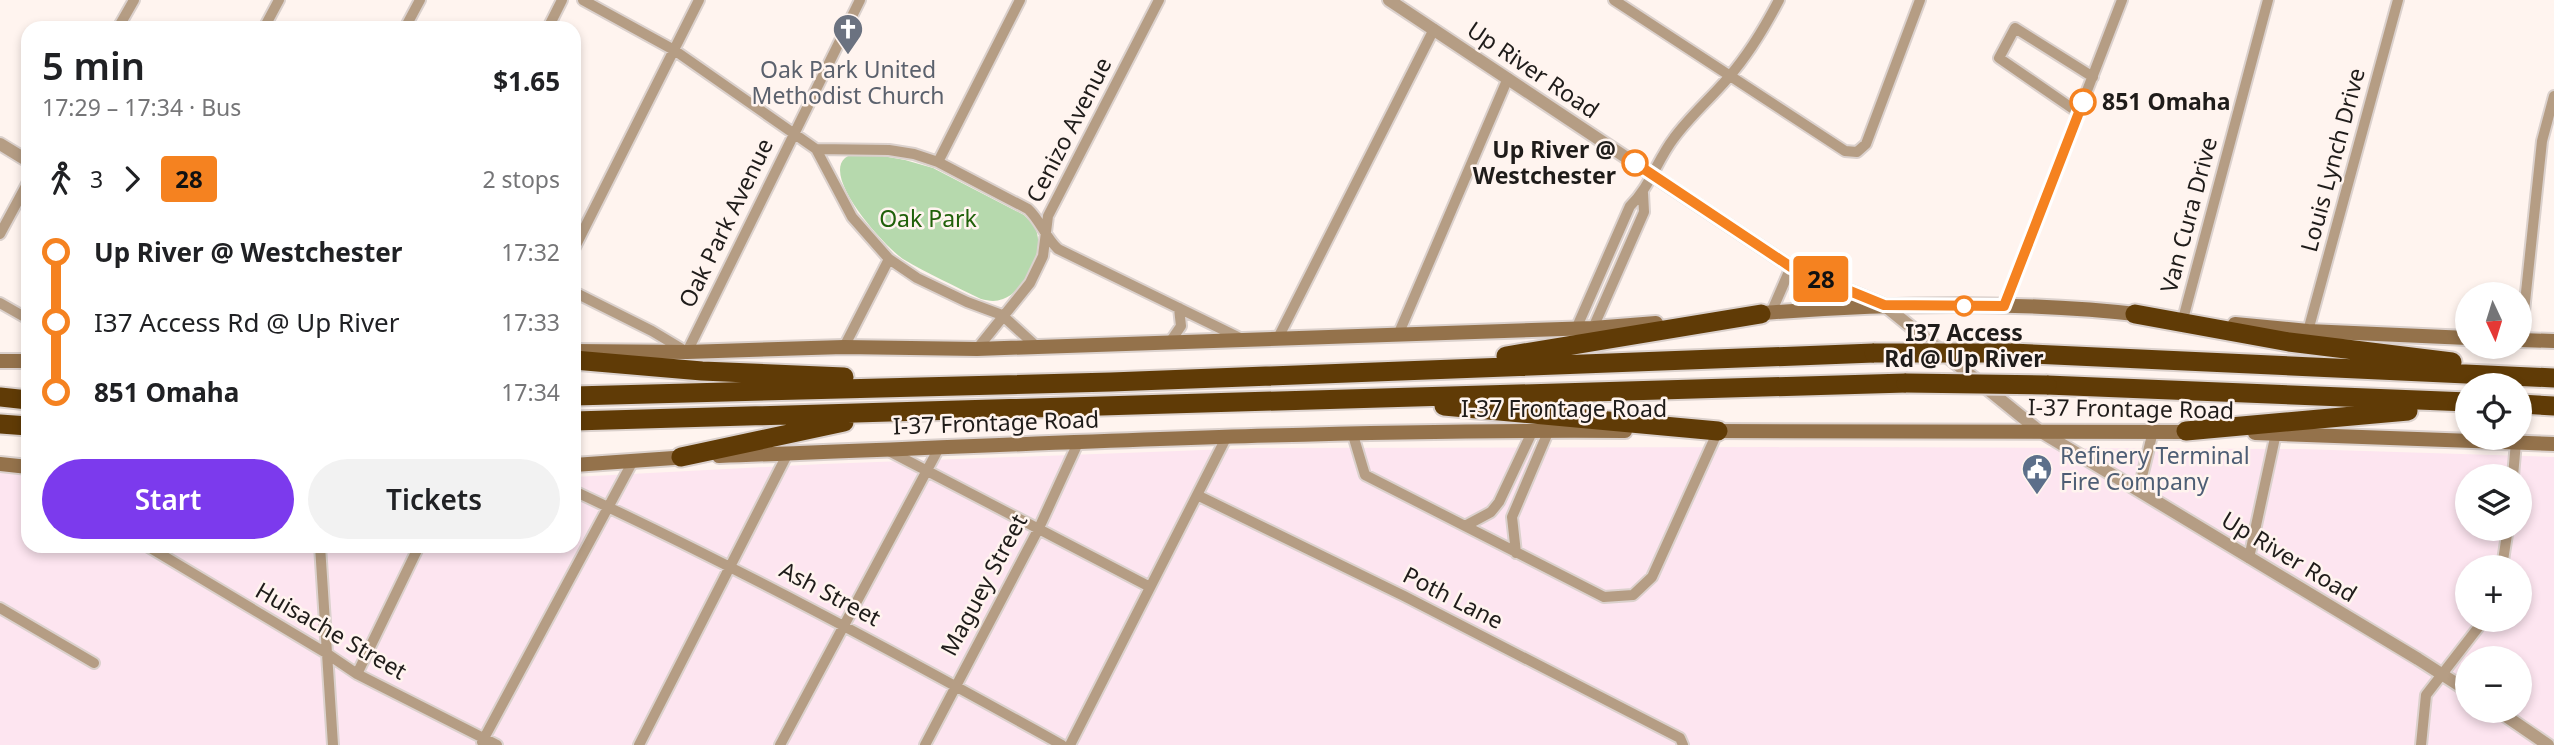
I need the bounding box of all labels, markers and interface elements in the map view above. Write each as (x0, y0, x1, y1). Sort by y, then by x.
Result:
church icon: Oak Park United Methodist Church (831, 12, 865, 56)
street label: Up River Road (1461, 13, 1606, 125)
text: 5 min (42, 39, 145, 91)
street label: Cenizo Avenue (1018, 51, 1118, 208)
place label: Oak Park United Methodist Church (752, 53, 944, 111)
text: $1.65 (493, 63, 560, 99)
street label: Louis Lynch Drive (2292, 64, 2372, 255)
place label: 851 Omaha (2102, 85, 2231, 117)
marker: 851 Omaha (2070, 89, 2096, 115)
text: 17:29 – 17:34 · Bus (42, 91, 241, 123)
street label: Oak Park Avenue (670, 133, 780, 312)
place label: Up River @ Westchester (1473, 133, 1616, 191)
street label: Van Cura Drive (2152, 133, 2224, 296)
marker: Up River @ Westchester (1622, 150, 1648, 176)
icon: walk (42, 160, 80, 198)
icon: forward (113, 160, 151, 198)
text: 28 (175, 162, 203, 195)
text: 3 (90, 163, 103, 195)
text: 2 stops (482, 163, 560, 195)
park label: Oak Park (879, 202, 978, 234)
text: Up River @ Westchester (94, 234, 402, 270)
text: 17:32 (501, 236, 560, 268)
line badge: 28 (1790, 256, 1853, 302)
text: 28 (1807, 262, 1835, 295)
north arrow (2455, 282, 2532, 359)
map controls (2455, 282, 2532, 723)
marker: I37 Access Rd @ Up River (1954, 296, 1974, 316)
text: I37 Access Rd @ Up River (94, 304, 400, 340)
text: 17:33 (501, 306, 560, 338)
place label: I37 Access Rd @ Up River (1884, 316, 2044, 374)
button: locate (2455, 373, 2532, 450)
text: 851 Omaha (94, 374, 239, 410)
text: 17:34 (501, 376, 560, 408)
street label: I-37 Frontage Road (2028, 390, 2234, 426)
street label: I-37 Frontage Road (1461, 392, 1667, 424)
street label: I-37 Frontage Road (892, 402, 1100, 442)
place label: Refinery Terminal Fire Company (2060, 439, 2250, 497)
public building icon: Refinery Terminal Fire Company (2020, 452, 2054, 496)
button: Start (42, 459, 294, 539)
button: Tickets (308, 459, 560, 539)
button: layers (2455, 464, 2532, 541)
street label: Up River Road (2216, 503, 2363, 609)
street label: Maguey Street (932, 508, 1034, 661)
street label: Ash Street (774, 553, 887, 633)
button: + (2455, 555, 2532, 632)
street label: Poth Lane (1398, 558, 1509, 636)
street label: Huisache Street (250, 574, 413, 686)
button: − (2455, 646, 2532, 723)

